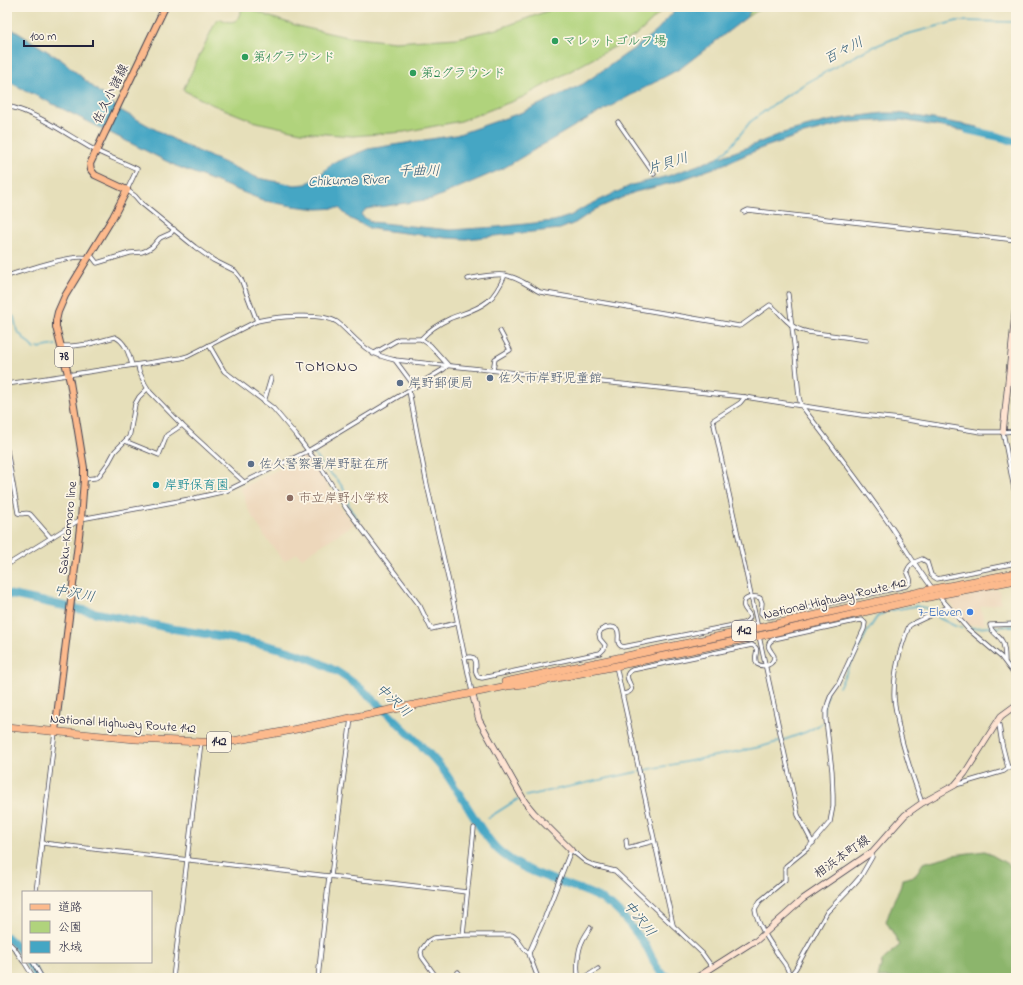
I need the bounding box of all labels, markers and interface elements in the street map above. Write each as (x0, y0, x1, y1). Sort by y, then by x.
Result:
scale bar (24, 22, 93, 48)
text: 100 m (30, 28, 57, 46)
place label: マレットゴルフ場 (563, 32, 666, 51)
water label: 百々川 (821, 32, 867, 70)
marker: マレットゴルフ場 (550, 36, 560, 46)
place label: 第1グラウンド (253, 48, 335, 67)
marker: 第1グラウンド (240, 52, 250, 62)
street label: 佐久小諸線 (88, 60, 134, 127)
place label: 第2グラウンド (421, 64, 505, 83)
marker: 第2グラウンド (408, 68, 418, 78)
water label: 片貝川 (645, 148, 691, 180)
water label: 千曲川 (398, 161, 440, 182)
water label: Chikuma River (308, 169, 390, 193)
road number: 78 (55, 347, 73, 367)
district label: TOMONO (295, 356, 359, 378)
place label: 佐久市岸野児童館 (498, 369, 602, 388)
marker: 佐久市岸野児童館 (485, 373, 495, 383)
place label: 岸野郵便局 (408, 374, 473, 393)
marker: 岸野郵便局 (395, 378, 405, 388)
place label: 佐久警察署岸野駐在所 (259, 455, 389, 474)
marker: 佐久警察署岸野駐在所 (246, 459, 256, 469)
place label: 岸野保育園 (164, 476, 229, 495)
street label: Saku-Komoro line (54, 480, 82, 576)
marker: 岸野保育園 (151, 480, 161, 490)
place label: 市立岸野小学校 (298, 489, 389, 508)
marker: 市立岸野小学校 (285, 493, 295, 503)
street label: National Highway Route 142 (762, 573, 909, 626)
water label: 中沢川 (51, 580, 97, 608)
place label: 7-Eleven (918, 603, 962, 622)
marker: 7-Eleven (965, 607, 975, 617)
road number: 142 (732, 621, 756, 641)
water label: 中沢川 (370, 679, 416, 723)
street label: National Highway Route 142 (49, 709, 197, 740)
road number: 142 (207, 732, 231, 752)
street label: 相浜本町線 (810, 830, 875, 883)
legend (22, 891, 152, 963)
water label: 中沢川 (618, 896, 660, 942)
text: 道路 (58, 899, 82, 917)
text: 公園 (58, 919, 82, 937)
text: 水域 (58, 939, 82, 957)

